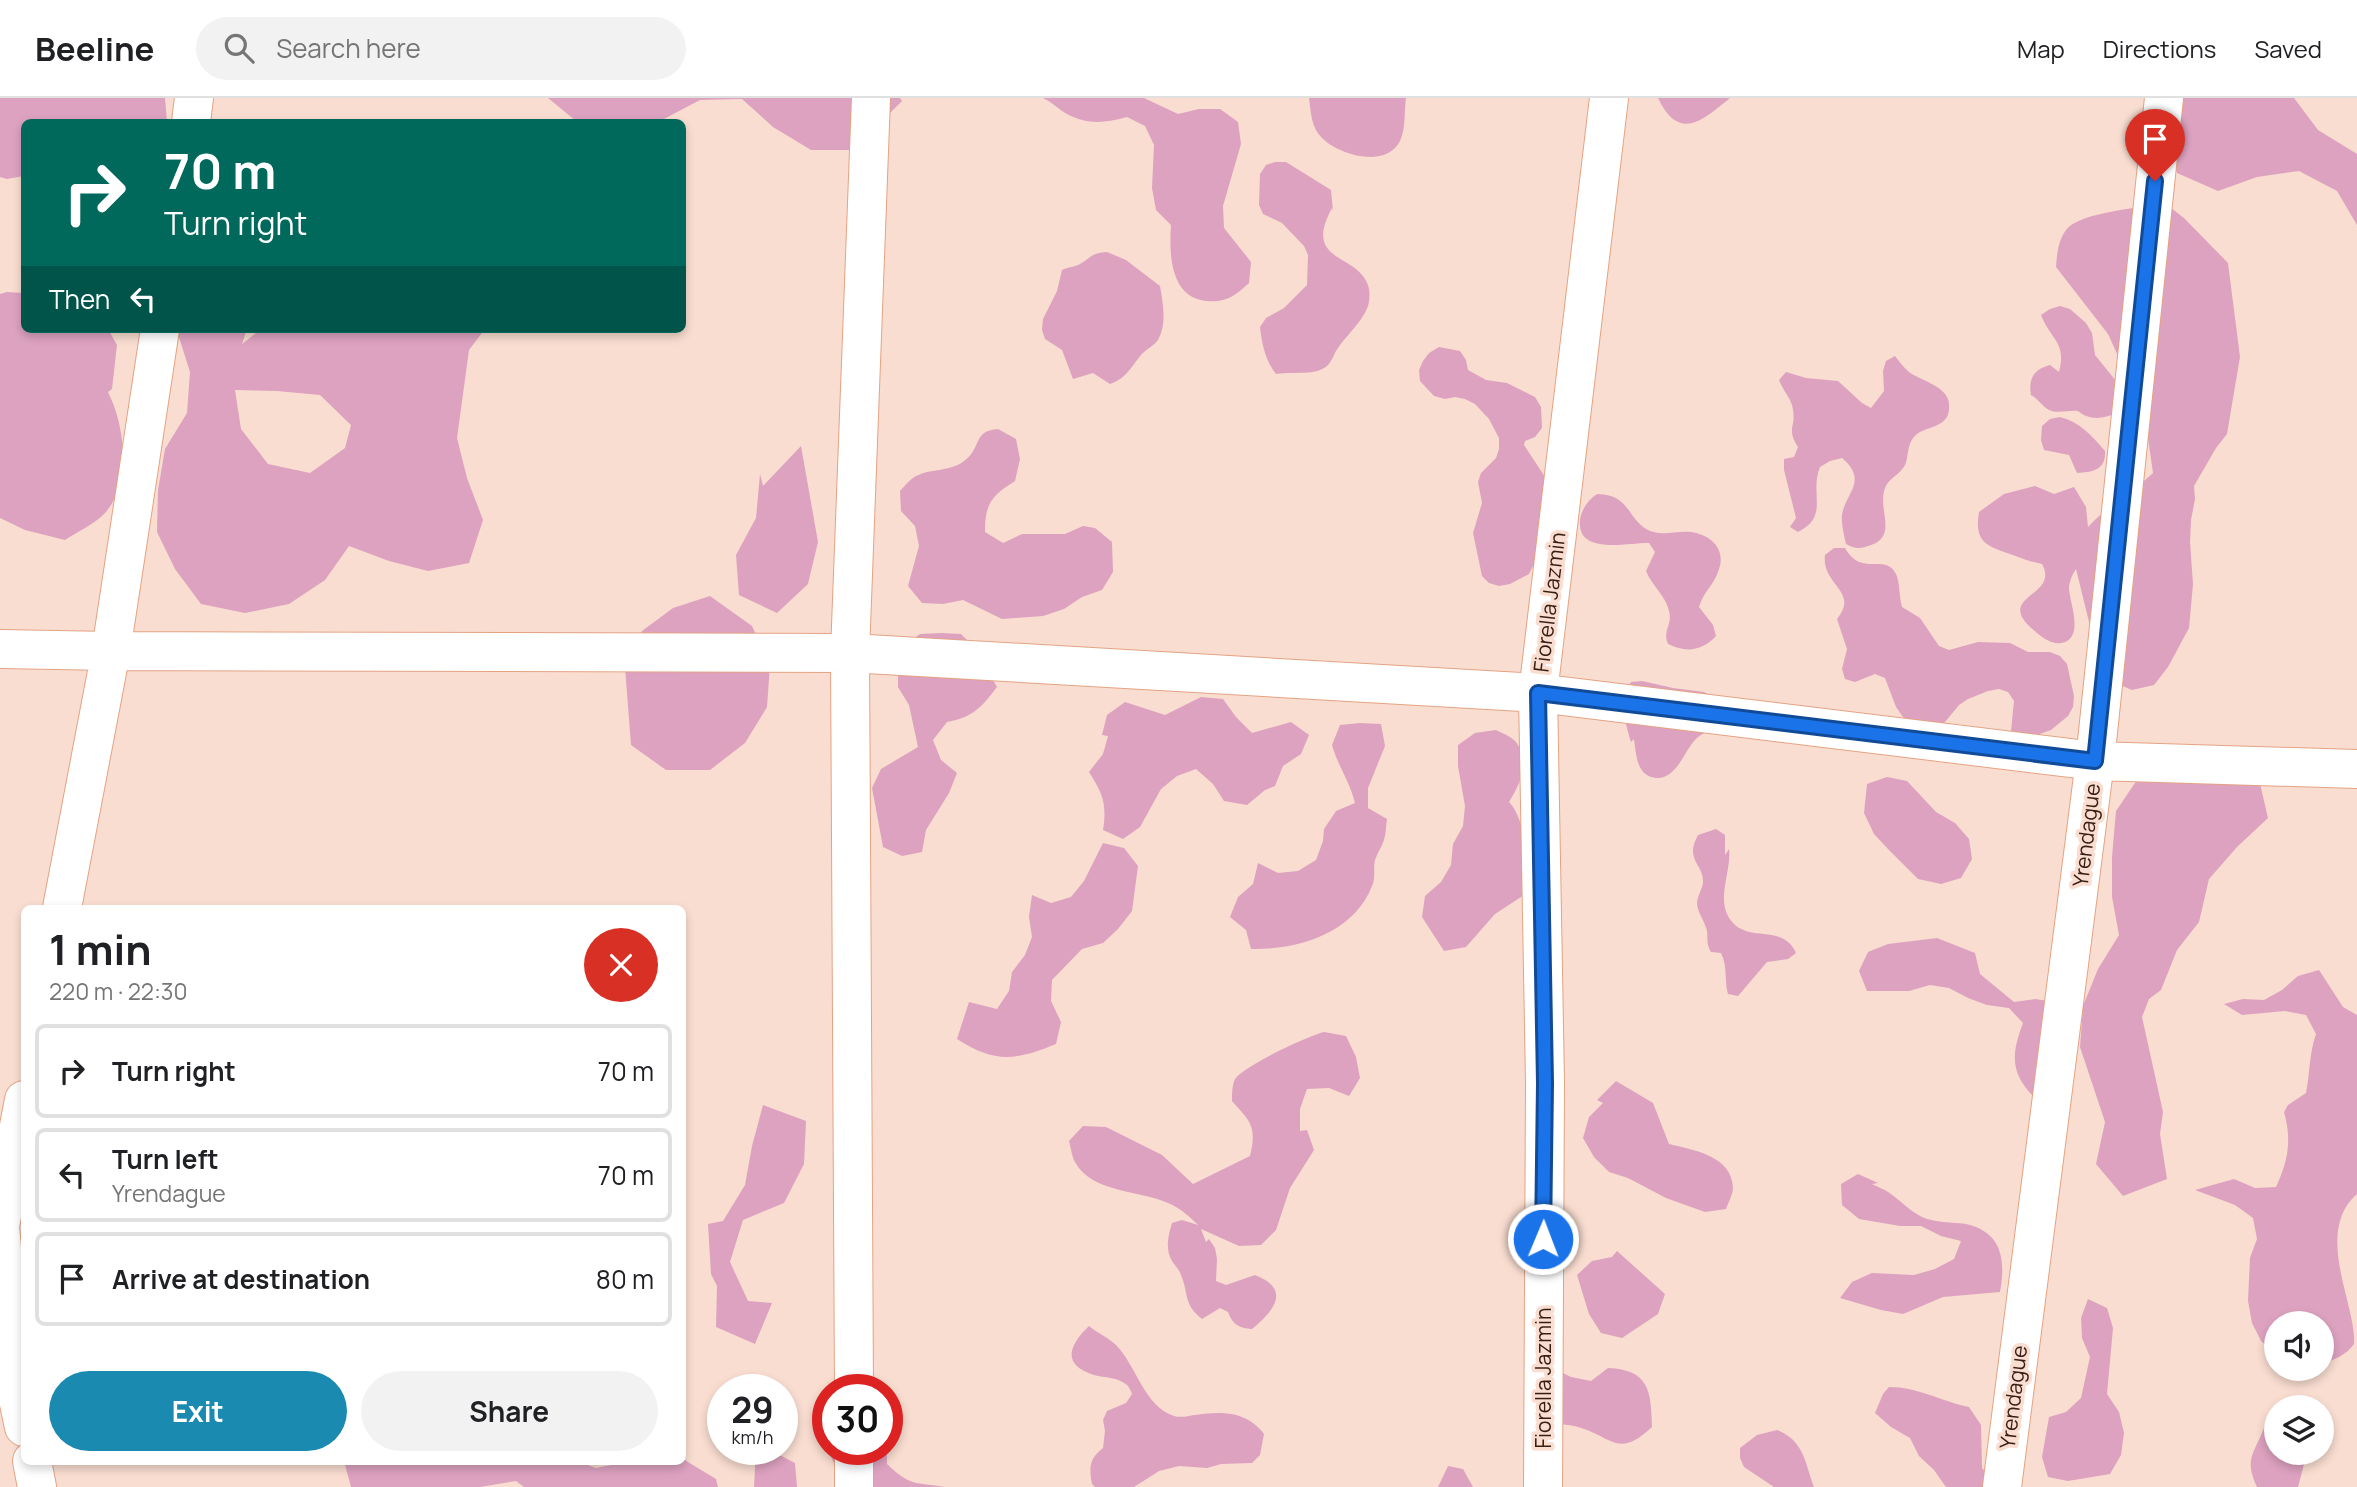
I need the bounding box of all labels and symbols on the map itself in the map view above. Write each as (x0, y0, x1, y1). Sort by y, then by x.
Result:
pin (2125, 109, 2185, 181)
street label: Fiorella Jazmin (1527, 530, 1571, 674)
street label: Yrendague (2066, 782, 2106, 888)
position arrow (1506, 1202, 1580, 1276)
street label: Fiorella Jazmin (1529, 1308, 1557, 1448)
street label: Yrendague (1993, 1344, 2033, 1450)
speed limit sign: 30 (812, 1374, 903, 1465)

